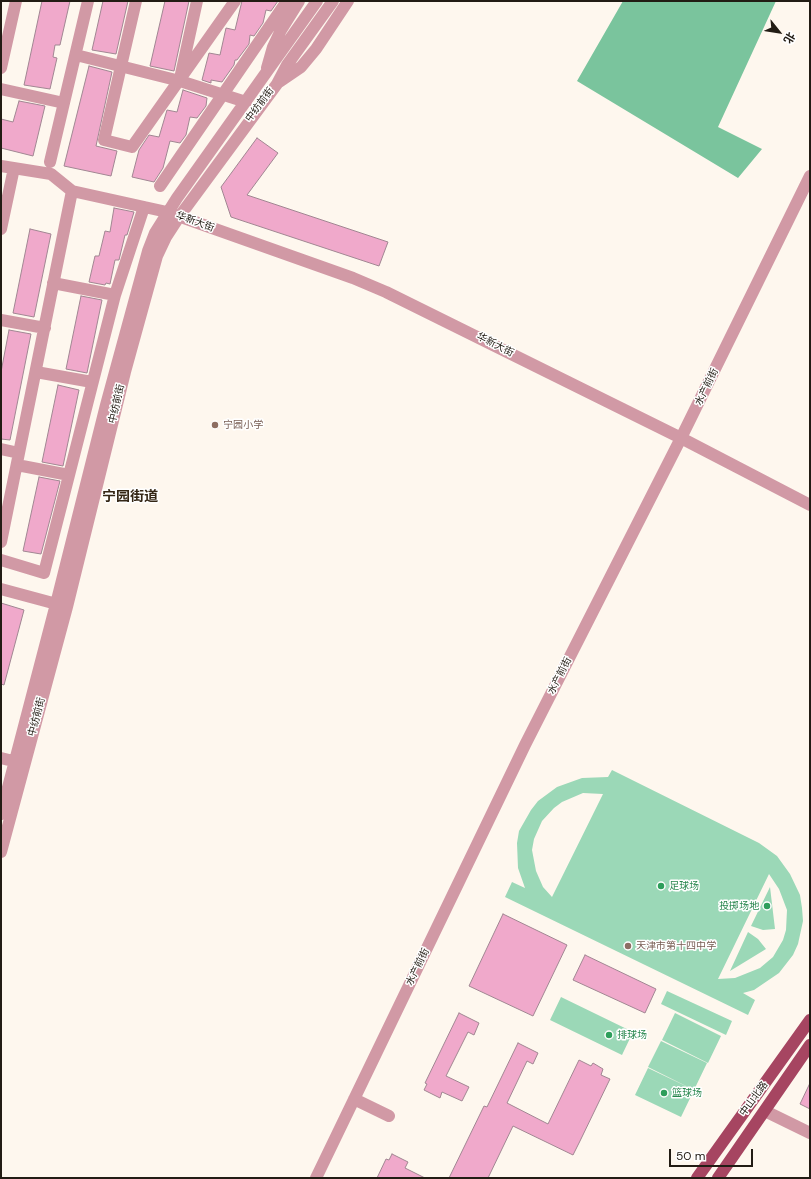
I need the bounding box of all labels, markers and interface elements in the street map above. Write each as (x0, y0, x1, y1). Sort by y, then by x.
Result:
north arrow (759, 12, 799, 52)
text: 北 (781, 30, 798, 46)
street label: 中纺前街 (243, 85, 277, 125)
street label: 华新大街 (174, 210, 216, 234)
street label: 华新大街 (474, 331, 516, 359)
street label: 水产前街 (693, 366, 721, 408)
street label: 中纺前街 (107, 383, 127, 425)
place label: 宁园小学 (223, 419, 263, 431)
marker: 宁园小学 (210, 420, 220, 430)
district label: 宁园街道 (102, 489, 158, 505)
street label: 水产前街 (546, 655, 574, 697)
street label: 中纺前街 (26, 696, 48, 738)
place label: 足球场 (669, 880, 699, 892)
marker: 足球场 (656, 881, 666, 891)
place label: 投掷场地 (719, 900, 759, 912)
marker: 投掷场地 (762, 901, 772, 911)
place label: 天津市第十四中学 (636, 940, 716, 952)
marker: 天津市第十四中学 (623, 941, 633, 951)
street label: 水产前街 (404, 946, 432, 988)
place label: 排球场 (617, 1029, 647, 1041)
marker: 排球场 (604, 1030, 614, 1040)
street label: 中山北路 (737, 1079, 771, 1119)
place label: 篮球场 (672, 1087, 702, 1099)
marker: 篮球场 (659, 1088, 669, 1098)
scale bar (671, 1141, 755, 1167)
text: 50 m (676, 1148, 705, 1164)

